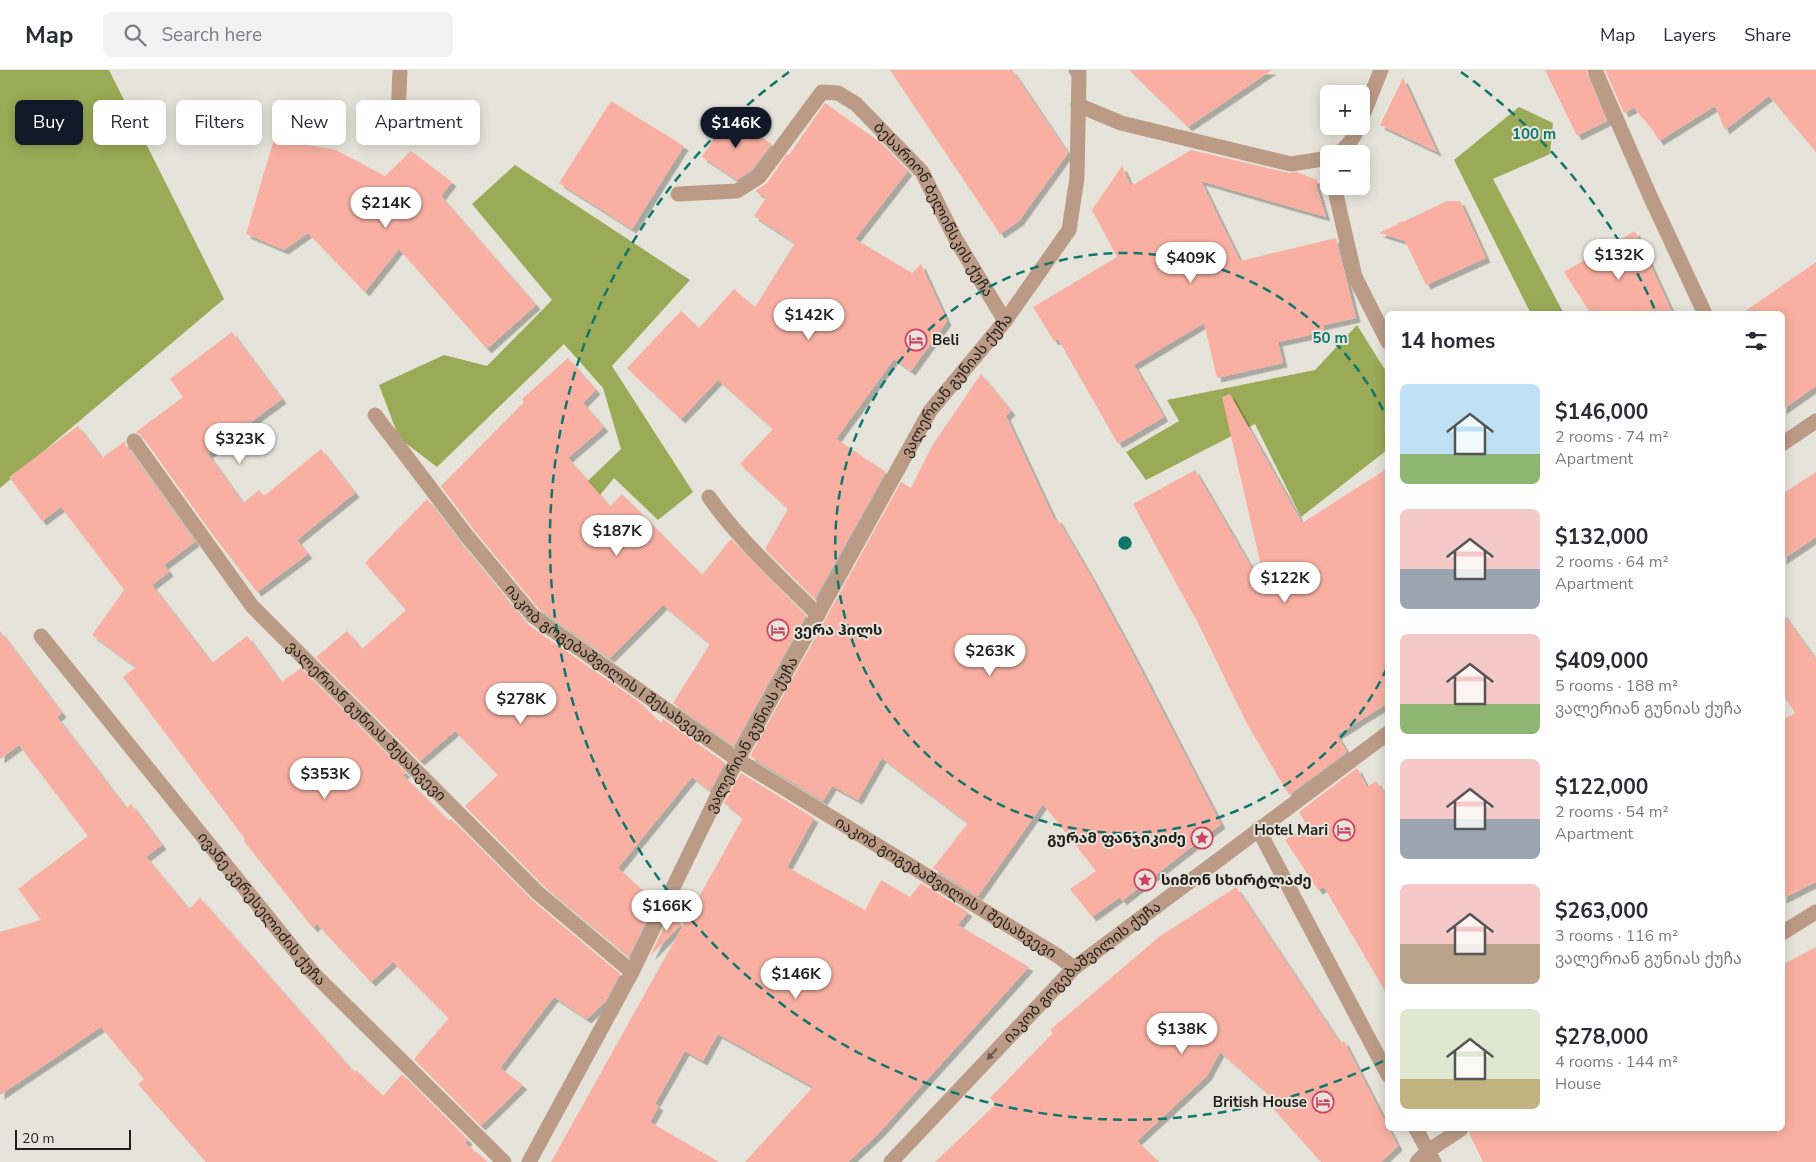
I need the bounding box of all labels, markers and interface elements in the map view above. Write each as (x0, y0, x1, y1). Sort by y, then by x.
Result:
search box (103, 12, 453, 57)
text: Map (25, 19, 73, 51)
icon: search (121, 21, 149, 49)
text: Search here (161, 22, 262, 48)
text: Map (1600, 23, 1635, 47)
text: Layers (1663, 23, 1716, 47)
text: Share (1744, 23, 1791, 47)
map controls (1320, 85, 1370, 195)
button: + (1320, 85, 1370, 135)
chip: Buy (15, 100, 83, 145)
chip: Rent (93, 100, 166, 145)
chip: Filters (176, 100, 262, 145)
chip: New (272, 100, 346, 145)
chip: Apartment (356, 100, 480, 145)
pin: $146K (701, 106, 771, 149)
text: $146K (711, 112, 761, 134)
street label: ბესარიონ ბელინსკის ქუჩა (869, 118, 998, 300)
text: 100 m (1512, 124, 1556, 144)
button: − (1320, 145, 1370, 195)
pin: $214K (351, 186, 421, 229)
text: $214K (361, 192, 411, 214)
pin: $132K (1584, 238, 1654, 281)
pin: $409K (1156, 242, 1226, 284)
text: $132K (1594, 244, 1644, 266)
text: $409K (1166, 247, 1216, 269)
pin: $142K (774, 298, 844, 341)
text: $142K (784, 304, 834, 326)
street label: ვალერიან გუნიას ქუჩა (897, 310, 1017, 461)
text: 14 homes (1400, 327, 1495, 355)
icon: filters (1742, 327, 1770, 355)
hotel icon: Beli (904, 328, 928, 352)
text: 50 m (1312, 328, 1348, 348)
place label: Beli (932, 330, 959, 350)
text: $146,000 (1555, 398, 1648, 426)
icon: home (1440, 404, 1500, 464)
pin: $323K (205, 422, 275, 465)
text: 2 rooms · 74 m² (1555, 426, 1668, 448)
text: $323K (215, 428, 265, 450)
text: Apartment (1555, 448, 1633, 470)
pin: $187K (582, 514, 652, 557)
text: $187K (592, 520, 642, 542)
text: $132,000 (1555, 523, 1648, 551)
icon: home (1440, 529, 1500, 589)
centre of rings (1116, 534, 1134, 552)
text: 2 rooms · 64 m² (1555, 551, 1668, 573)
pin: $122K (1250, 562, 1320, 604)
text: $122K (1260, 567, 1310, 589)
text: Apartment (1555, 573, 1633, 595)
street label: იაკობ გოგებაშვილის I შესახვევი (501, 580, 717, 749)
hotel icon: ვერა ჰილს (766, 618, 790, 642)
place label: ვერა ჰილს (794, 620, 883, 640)
pin: $263K (955, 634, 1025, 677)
street label: ვალერიან გუნიას შესახვევი (282, 636, 451, 805)
text: $263K (965, 640, 1015, 662)
text: $409,000 (1555, 647, 1648, 675)
street label: ვალერიან გუნიას ქუჩა (701, 653, 803, 816)
icon: home (1440, 654, 1500, 714)
text: 5 rooms · 188 m² (1555, 675, 1678, 697)
pin: $278K (486, 682, 556, 725)
text: $278K (496, 688, 546, 710)
text: ვალერიან გუნიას ქუჩა (1555, 698, 1742, 720)
pin: $353K (290, 758, 360, 800)
text: $353K (300, 763, 350, 785)
text: $122,000 (1555, 773, 1648, 801)
icon: home (1440, 779, 1500, 839)
text: 2 rooms · 54 m² (1555, 801, 1668, 823)
street label: იაკობ გოგებაშვილის I შესახვევი (831, 812, 1060, 963)
hotel icon: Hotel Mari (1332, 818, 1356, 842)
place label: Hotel Mari (1254, 820, 1328, 840)
text: Apartment (1555, 823, 1633, 845)
place icon: გურამ ფანჯიკიძე (1190, 826, 1214, 850)
street label: ივანე კერესელიძის ქუჩა (193, 828, 330, 990)
place label: გურამ ფანჯიკიძე (1047, 828, 1186, 848)
place icon: სიმონ სხირტლაძე (1133, 868, 1157, 892)
place label: სიმონ სხირტლაძე (1161, 870, 1312, 890)
pin: $166K (632, 890, 702, 932)
text: $166K (642, 895, 692, 917)
street label: იაკობ გოგებაშვილის ქუჩა (999, 897, 1165, 1047)
text: $263,000 (1555, 897, 1648, 925)
icon: home (1440, 904, 1500, 964)
text: 3 rooms · 116 m² (1555, 925, 1678, 947)
text: ვალერიან გუნიას ქუჩა (1555, 948, 1742, 970)
pin: $146K (761, 958, 831, 1000)
text: $146K (771, 963, 821, 985)
pin: $138K (1147, 1012, 1217, 1055)
text: $138K (1157, 1018, 1207, 1040)
text: $278,000 (1555, 1023, 1648, 1051)
icon: home (1440, 1029, 1500, 1089)
one-way arrow (986, 1048, 998, 1060)
text: 4 rooms · 144 m² (1555, 1051, 1678, 1073)
text: House (1555, 1073, 1601, 1095)
hotel icon: British House (1311, 1090, 1335, 1114)
place label: British House (1213, 1092, 1307, 1112)
scale bar (15, 1127, 131, 1150)
text: 20 m (22, 1129, 54, 1148)

